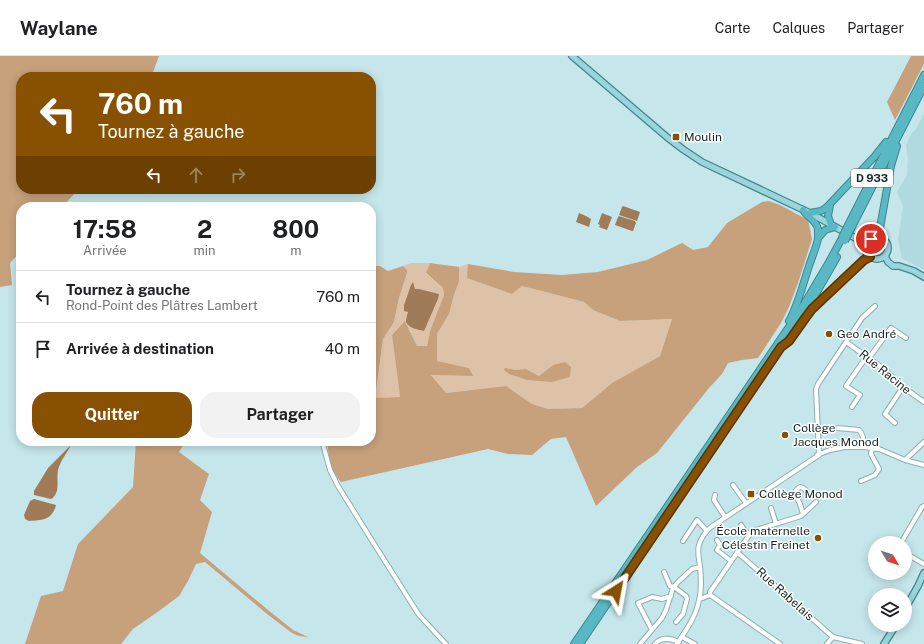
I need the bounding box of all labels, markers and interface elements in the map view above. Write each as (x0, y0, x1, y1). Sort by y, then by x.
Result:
text: Waylane (20, 17, 98, 39)
text: Carte (715, 20, 751, 36)
text: Calques (773, 20, 825, 36)
text: Partager (847, 20, 904, 36)
text: 760 m (98, 87, 183, 120)
icon: left (32, 88, 84, 140)
text: Tournez à gauche (98, 121, 245, 142)
place label: Moulin (684, 130, 722, 144)
marker: Moulin (671, 132, 681, 142)
icon: left (143, 164, 165, 186)
icon: ahead (185, 164, 207, 186)
icon: right (227, 164, 249, 186)
road number: D 933 (851, 169, 893, 187)
text: 17:58 (73, 215, 137, 243)
text: 2 (197, 215, 212, 243)
text: 800 (272, 215, 319, 243)
pin (854, 222, 888, 256)
icon: arrive (860, 228, 882, 250)
text: Arrivée (83, 243, 127, 258)
text: min (194, 243, 216, 258)
text: m (290, 243, 301, 258)
text: Tournez à gauche (66, 281, 190, 298)
icon: left (32, 286, 54, 308)
text: 760 m (316, 288, 360, 305)
text: Rond-Point des Plâtres Lambert (66, 298, 258, 313)
place label: Geo André (837, 327, 896, 341)
marker: Geo André (824, 329, 834, 339)
icon: arrive (32, 338, 54, 360)
text: Arrivée à destination (66, 340, 214, 357)
text: 40 m (325, 340, 360, 357)
street label: Rue Racine (856, 347, 914, 397)
button: Quitter (32, 392, 192, 438)
button: Partager (200, 392, 360, 438)
place label: Collège Jacques Monod (793, 421, 879, 449)
marker: Collège Jacques Monod (780, 430, 790, 440)
place label: Collège Monod (759, 487, 843, 501)
marker: Collège Monod (746, 489, 756, 499)
place label: École maternelle Célestin Freinet (716, 524, 810, 552)
marker: École maternelle Célestin Freinet (813, 533, 823, 543)
north arrow (868, 536, 912, 580)
map controls (868, 536, 912, 632)
street label: Rue Rabelais (753, 565, 817, 623)
position arrow (595, 570, 637, 612)
button: layers (868, 588, 912, 632)

